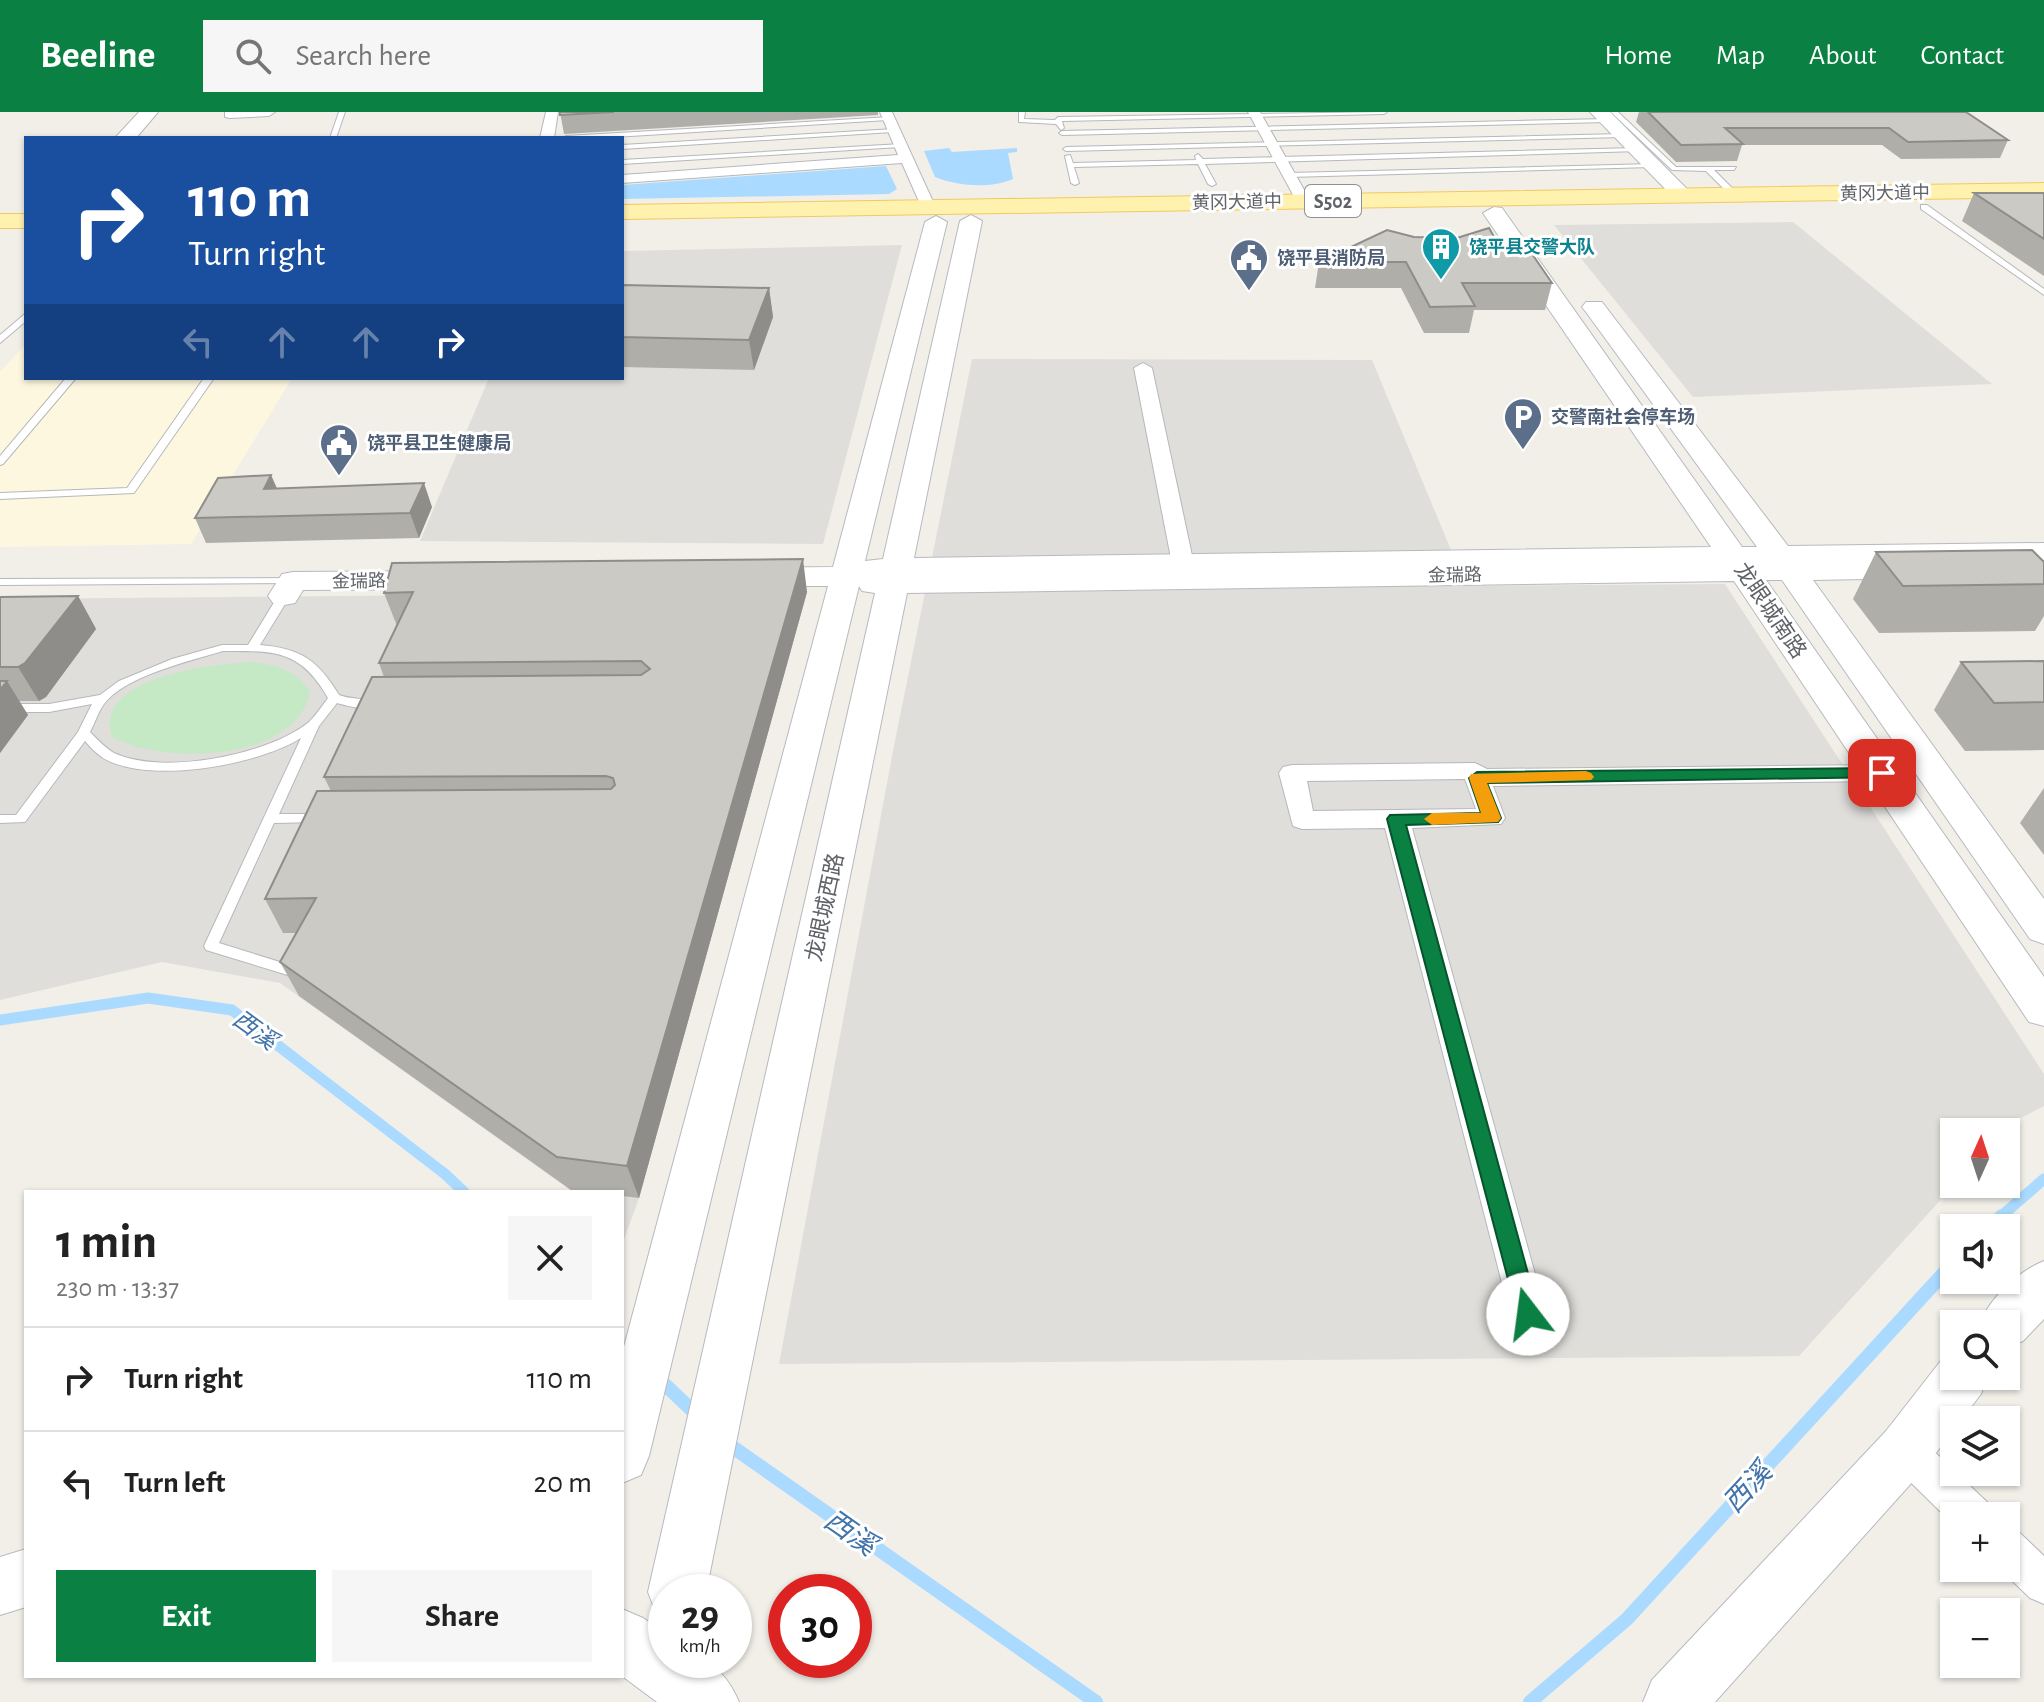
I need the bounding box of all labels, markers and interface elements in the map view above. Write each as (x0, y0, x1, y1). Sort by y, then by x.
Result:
search box (203, 20, 763, 92)
icon: search (231, 34, 275, 78)
text: Beeline (40, 37, 155, 75)
text: Search here (295, 41, 431, 71)
text: Home (1605, 42, 1672, 70)
text: Map (1716, 42, 1765, 70)
text: About (1809, 42, 1877, 70)
text: Contact (1921, 42, 2004, 70)
icon: right (56, 168, 160, 272)
text: 110 m (188, 171, 311, 227)
street label: 黄冈大道中 (1840, 182, 1930, 204)
road number: S502 (1305, 185, 1361, 217)
street label: 黄冈大道中 (1192, 191, 1282, 213)
building icon: 饶平县交警大队 (1420, 226, 1462, 281)
text: Turn right (188, 236, 325, 272)
public building icon: 饶平县消防局 (1228, 237, 1270, 292)
place label: 饶平县交警大队 (1469, 237, 1595, 257)
place label: 饶平县消防局 (1277, 248, 1385, 268)
icon: left (176, 320, 220, 364)
icon: ahead (260, 320, 304, 364)
icon: ahead (344, 320, 388, 364)
icon: right (428, 320, 472, 364)
parking icon: 交警南社会停车场 (1502, 396, 1544, 451)
place label: 交警南社会停车场 (1551, 407, 1695, 427)
public building icon: 饶平县卫生健康局 (318, 422, 360, 477)
place label: 饶平县卫生健康局 (367, 433, 511, 453)
street label: 龙眼城南路 (1730, 558, 1811, 662)
street label: 金瑞路 (1428, 565, 1482, 585)
street label: 金瑞路 (332, 571, 386, 591)
pin (1848, 739, 1916, 807)
icon: arrive (1860, 751, 1904, 795)
street label: 龙眼城西路 (802, 851, 847, 963)
water label: 西溪 (228, 1005, 284, 1056)
north arrow (1940, 1118, 2020, 1198)
map controls (1940, 1118, 2020, 1678)
button: sound (1940, 1214, 2020, 1294)
button: close (508, 1216, 592, 1300)
text: 1 min (56, 1219, 157, 1267)
position arrow (1486, 1272, 1570, 1356)
text: 230 m · 13:37 (56, 1275, 179, 1301)
button: search (1940, 1310, 2020, 1390)
icon: right (56, 1357, 100, 1401)
text: Turn right (124, 1364, 243, 1394)
text: 110 m (527, 1364, 592, 1394)
button: layers (1940, 1406, 2020, 1486)
water label: 西溪 (1718, 1455, 1780, 1518)
icon: left (56, 1461, 100, 1505)
text: Turn left (124, 1468, 225, 1498)
text: 20 m (534, 1468, 592, 1498)
button: + (1940, 1502, 2020, 1582)
water label: 西溪 (819, 1504, 884, 1563)
button: Exit (56, 1570, 316, 1662)
button: Share (332, 1570, 592, 1662)
speed limit sign: 30 (768, 1574, 872, 1678)
text: 29 (681, 1596, 719, 1636)
button: − (1940, 1598, 2020, 1678)
text: km/h (679, 1636, 721, 1656)

